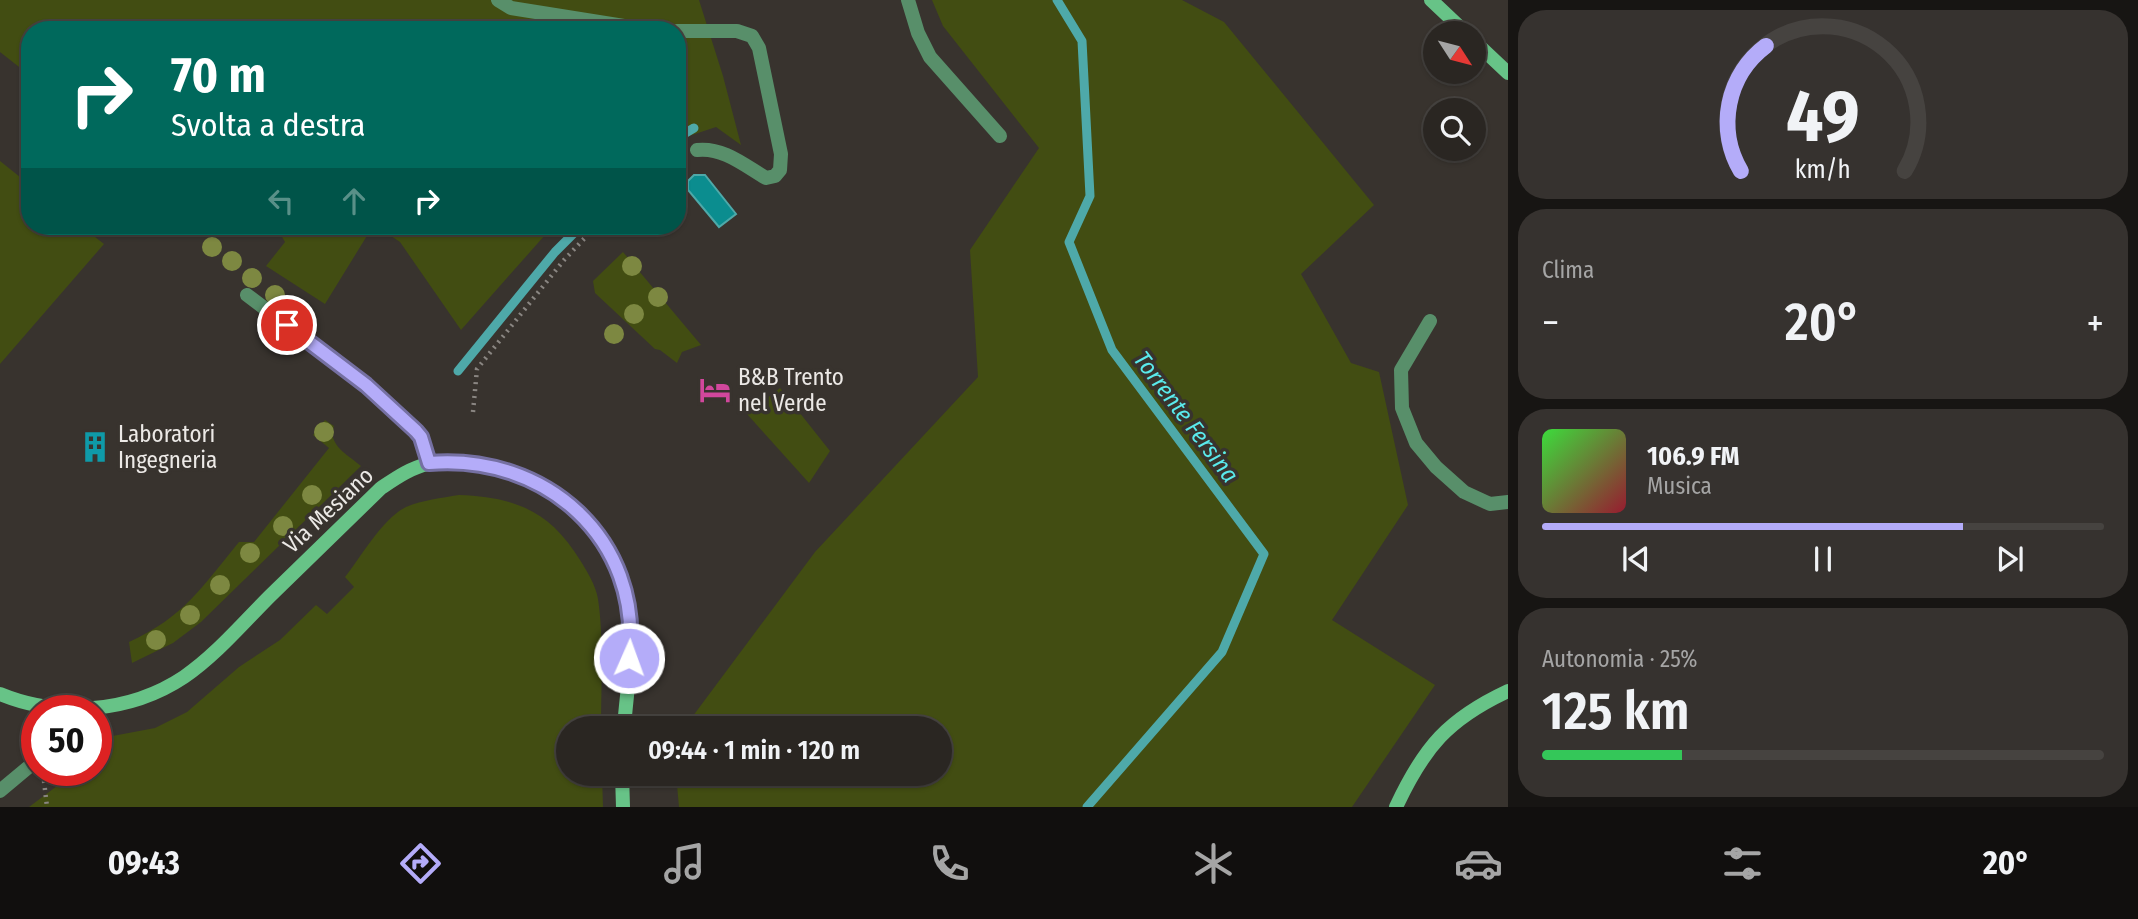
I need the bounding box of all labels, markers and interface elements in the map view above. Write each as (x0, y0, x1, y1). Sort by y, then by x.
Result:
north arrow (1423, 21, 1486, 84)
map controls (1423, 21, 1486, 161)
text: 70 m (171, 46, 266, 105)
icon: right (56, 49, 147, 140)
text: 49 (1786, 73, 1860, 160)
button: search (1423, 98, 1486, 161)
text: Svolta a destra (171, 106, 366, 144)
text: km/h (1795, 154, 1851, 184)
icon: left (262, 182, 300, 220)
icon: ahead (335, 182, 373, 220)
icon: right (408, 182, 446, 220)
text: Clima (1542, 256, 1594, 284)
text: 20° (1785, 291, 1861, 354)
pin (257, 295, 317, 355)
text: − (1542, 300, 1559, 346)
text: + (2087, 300, 2104, 346)
icon: arrive (268, 306, 306, 344)
water label: Torrente Fersina (1128, 346, 1244, 488)
place label: B&B Trento nel Verde (738, 363, 844, 417)
hotel icon: B&B Trento nel Verde (698, 373, 732, 407)
place label: Laboratori Ingegneria (118, 420, 217, 474)
building icon: Laboratori Ingegneria (78, 430, 112, 464)
text: 106.9 FM (1647, 441, 1740, 472)
street label: Via Mesiano (277, 461, 379, 559)
text: Musica (1647, 472, 1712, 500)
icon: previous (1617, 540, 1655, 578)
icon: pause (1804, 540, 1842, 578)
icon: next (1991, 540, 2029, 578)
position arrow (592, 621, 666, 695)
text: Autonomia · 25% (1542, 645, 1698, 673)
text: 125 km (1542, 680, 1689, 743)
speed limit sign: 50 (21, 695, 112, 786)
text: 09:44 · 1 min · 120 m (648, 735, 860, 766)
icon: directions (396, 839, 445, 888)
icon: music (660, 839, 709, 888)
icon: phone (925, 839, 974, 888)
icon: climate (1189, 839, 1238, 888)
icon: car (1454, 839, 1503, 888)
icon: filters (1718, 839, 1767, 888)
text: 09:43 (108, 844, 180, 882)
text: 20° (1983, 844, 2030, 882)

